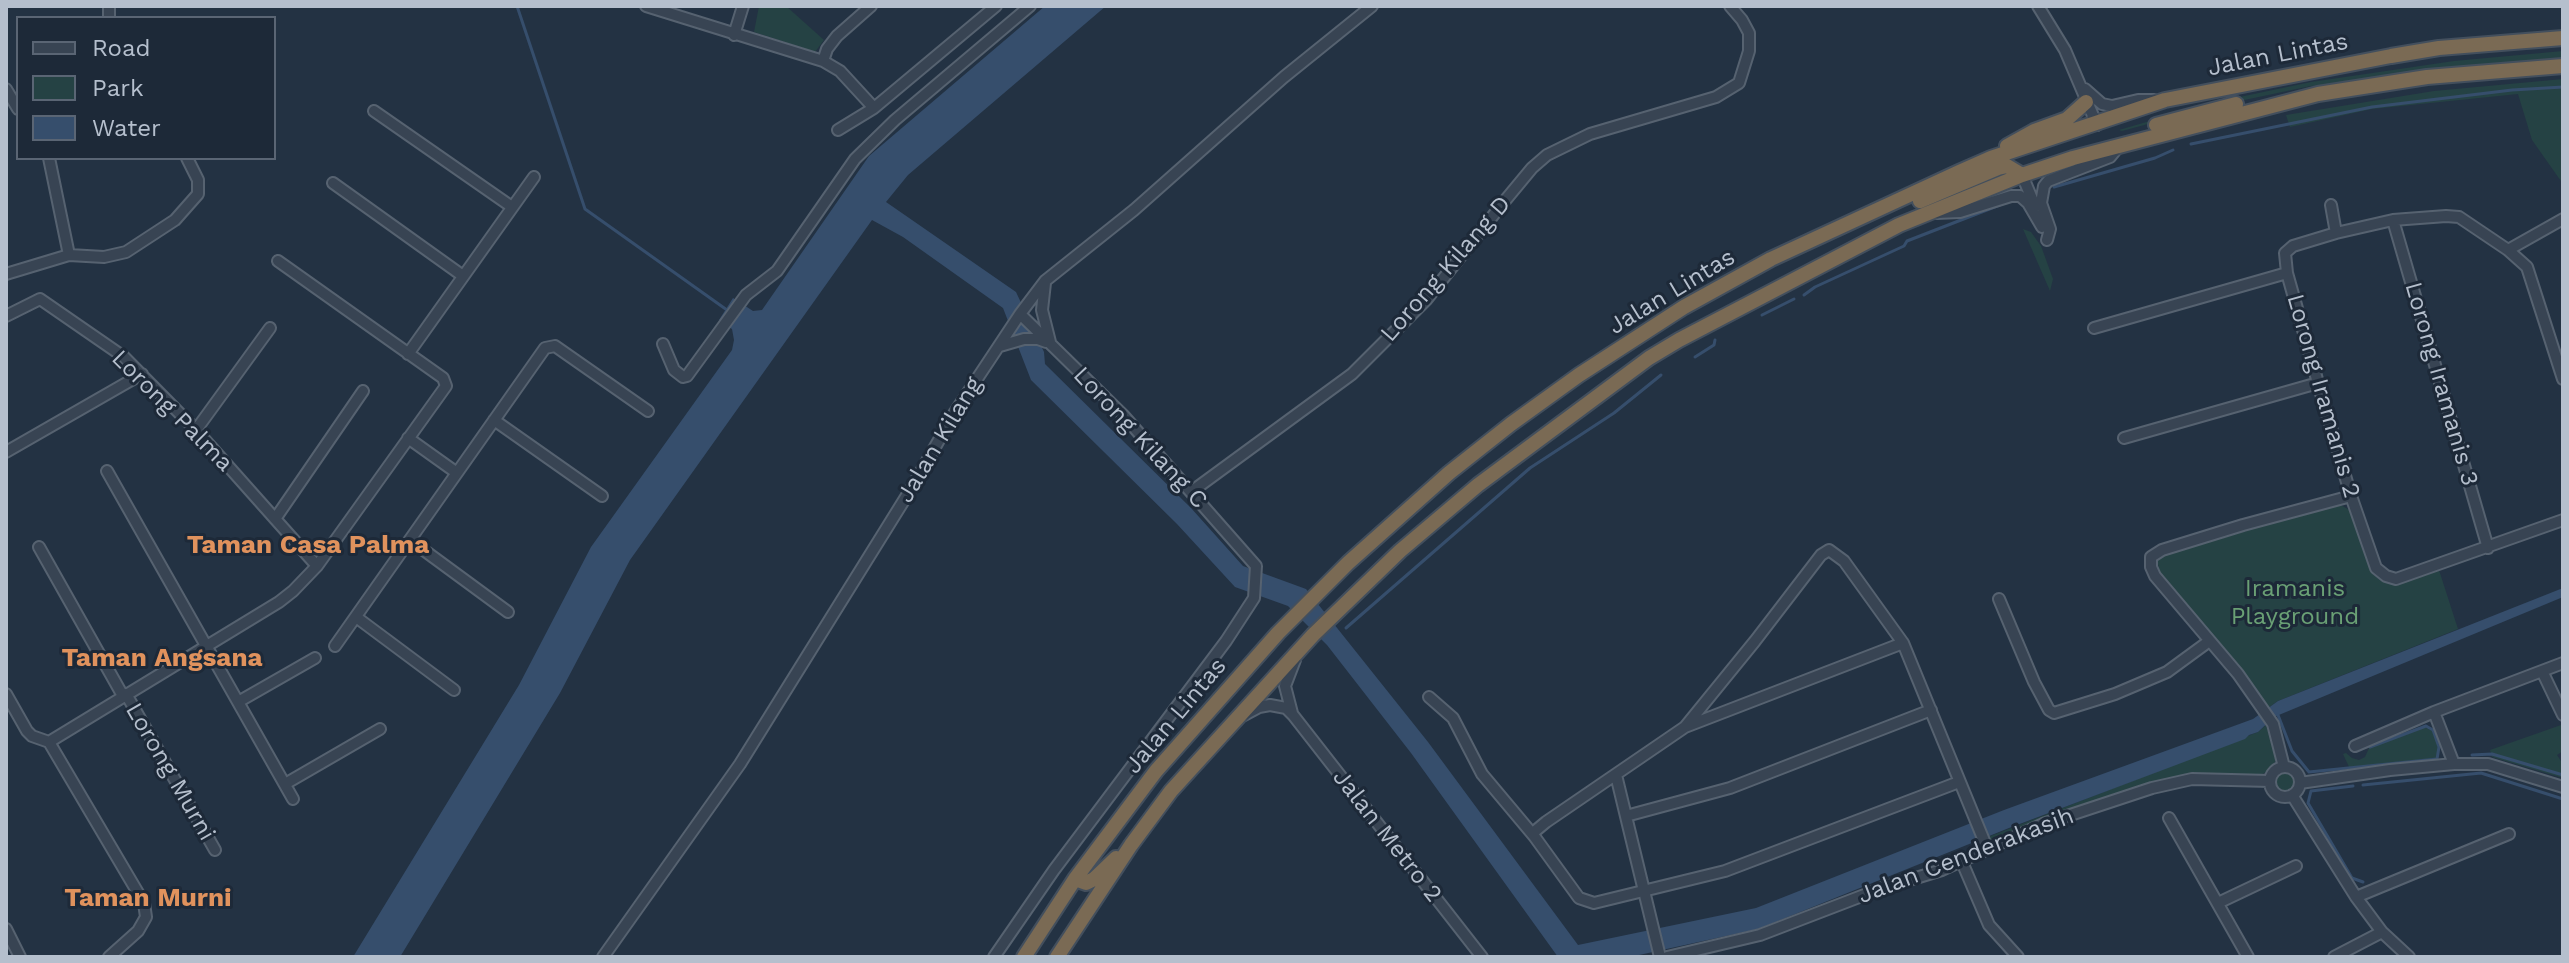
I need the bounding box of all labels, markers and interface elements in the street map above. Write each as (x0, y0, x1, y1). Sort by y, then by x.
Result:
legend (16, 16, 276, 160)
street label: Jalan Lintas (2205, 27, 2351, 83)
text: Road (92, 34, 151, 62)
text: Park (92, 74, 144, 102)
text: Water (92, 114, 161, 142)
street label: Lorong Kilang D (1375, 190, 1517, 348)
street label: Jalan Lintas (1604, 243, 1740, 341)
street label: Lorong Iramanis 3 (2398, 279, 2484, 489)
street label: Lorong Iramanis 2 (2280, 291, 2366, 501)
street label: Lorong Palma (105, 344, 239, 478)
street label: Lorong Kilang C (1067, 361, 1213, 515)
street label: Jalan Kilang (891, 372, 989, 508)
district label: Taman Casa Palma (187, 529, 429, 561)
park label: Iramanis Playground (2231, 575, 2359, 631)
district label: Taman Angsana (61, 642, 263, 674)
street label: Jalan Lintas (1119, 652, 1233, 780)
street label: Lorong Murni (119, 698, 221, 846)
street label: Jalan Metro 2 (1326, 764, 1448, 908)
street label: Jalan Cenderakasih (1854, 802, 2078, 910)
district label: Taman Murni (64, 882, 232, 914)

